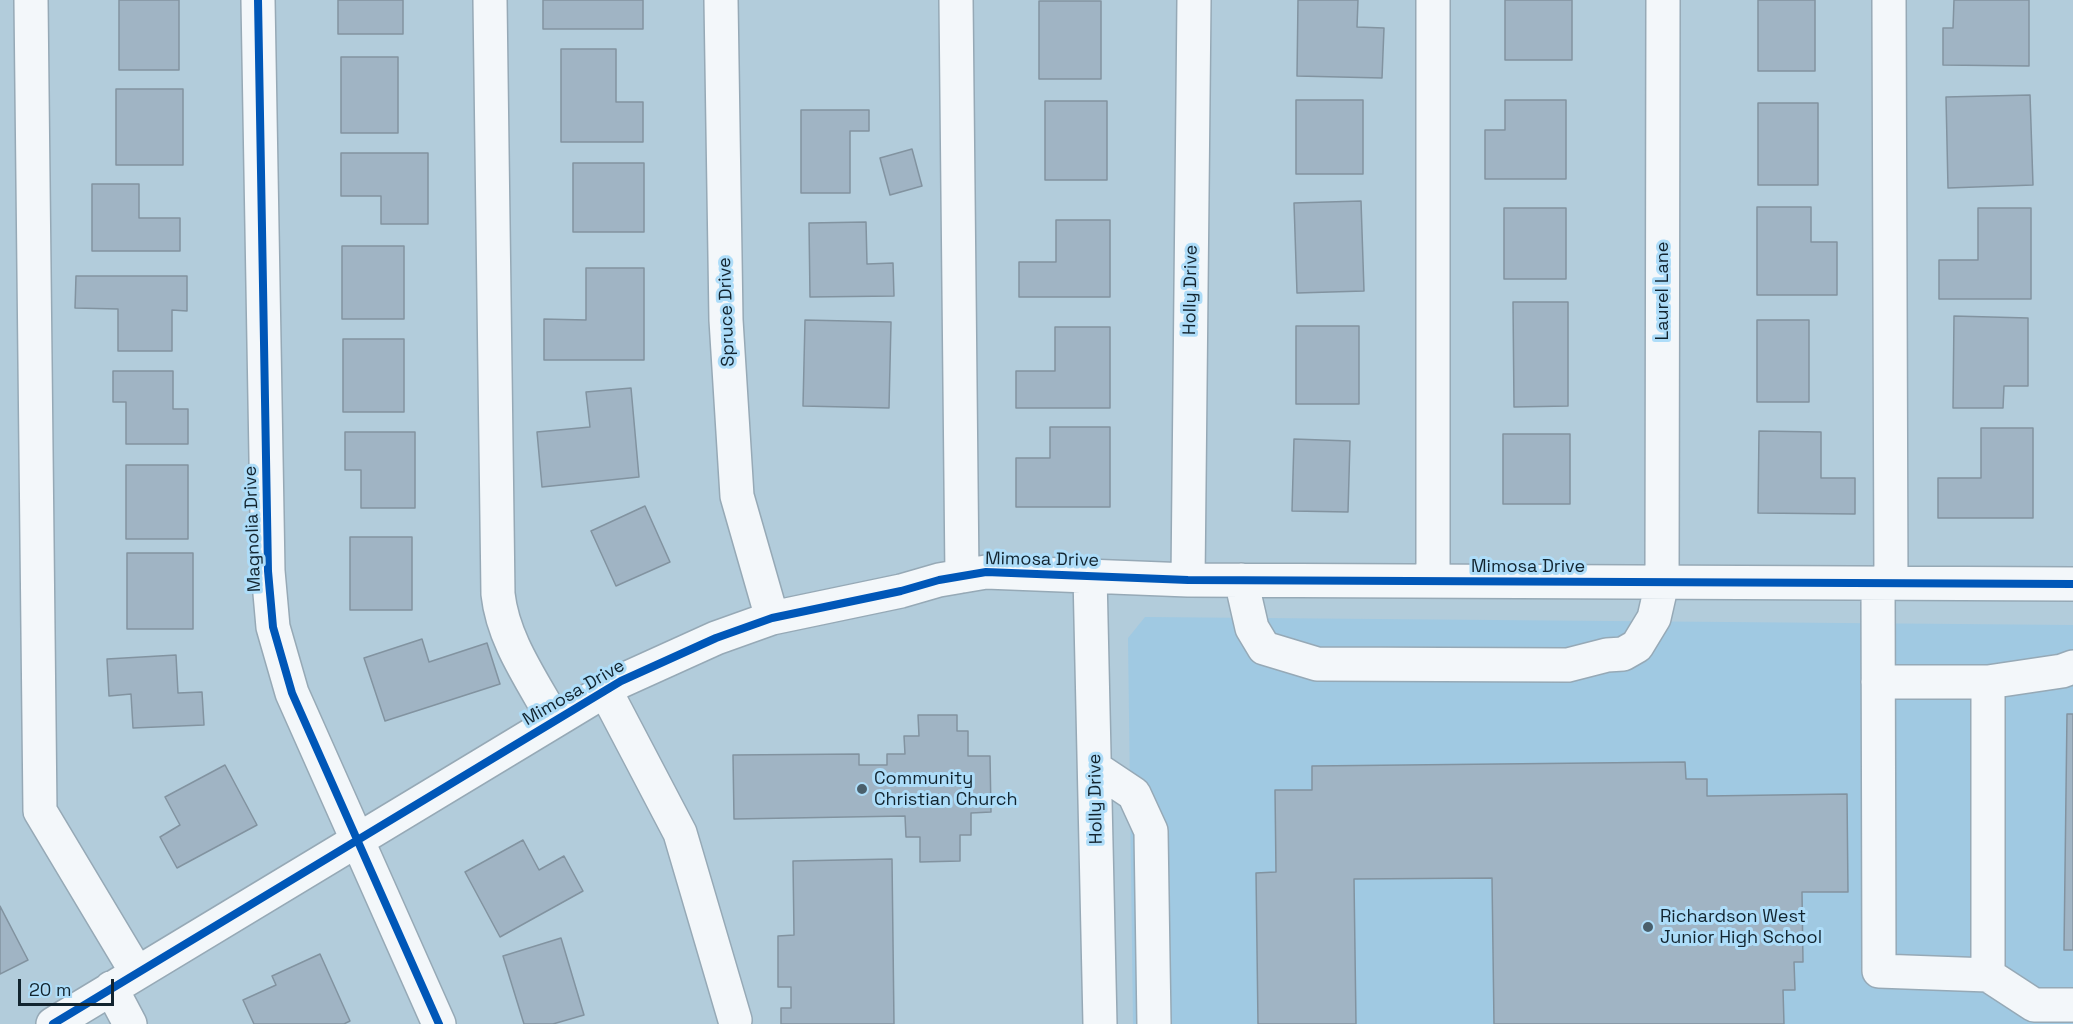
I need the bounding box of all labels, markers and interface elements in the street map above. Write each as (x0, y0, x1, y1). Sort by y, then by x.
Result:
street label: Laurel Lane (1652, 242, 1674, 340)
street label: Holly Drive (1179, 245, 1203, 335)
street label: Spruce Drive (714, 257, 740, 367)
street label: Magnolia Drive (240, 466, 266, 592)
street label: Mimosa Drive (985, 548, 1099, 572)
street label: Mimosa Drive (1471, 556, 1585, 578)
street label: Mimosa Drive (519, 655, 629, 731)
street label: Holly Drive (1084, 754, 1108, 844)
place label: Community Christian Church (874, 768, 1017, 810)
marker: Community Christian Church (855, 782, 869, 796)
place label: Richardson West Junior High School (1660, 906, 1822, 948)
marker: Richardson West Junior High School (1641, 920, 1655, 934)
scale bar (21, 967, 117, 1005)
text: 20 m (29, 978, 72, 1001)

